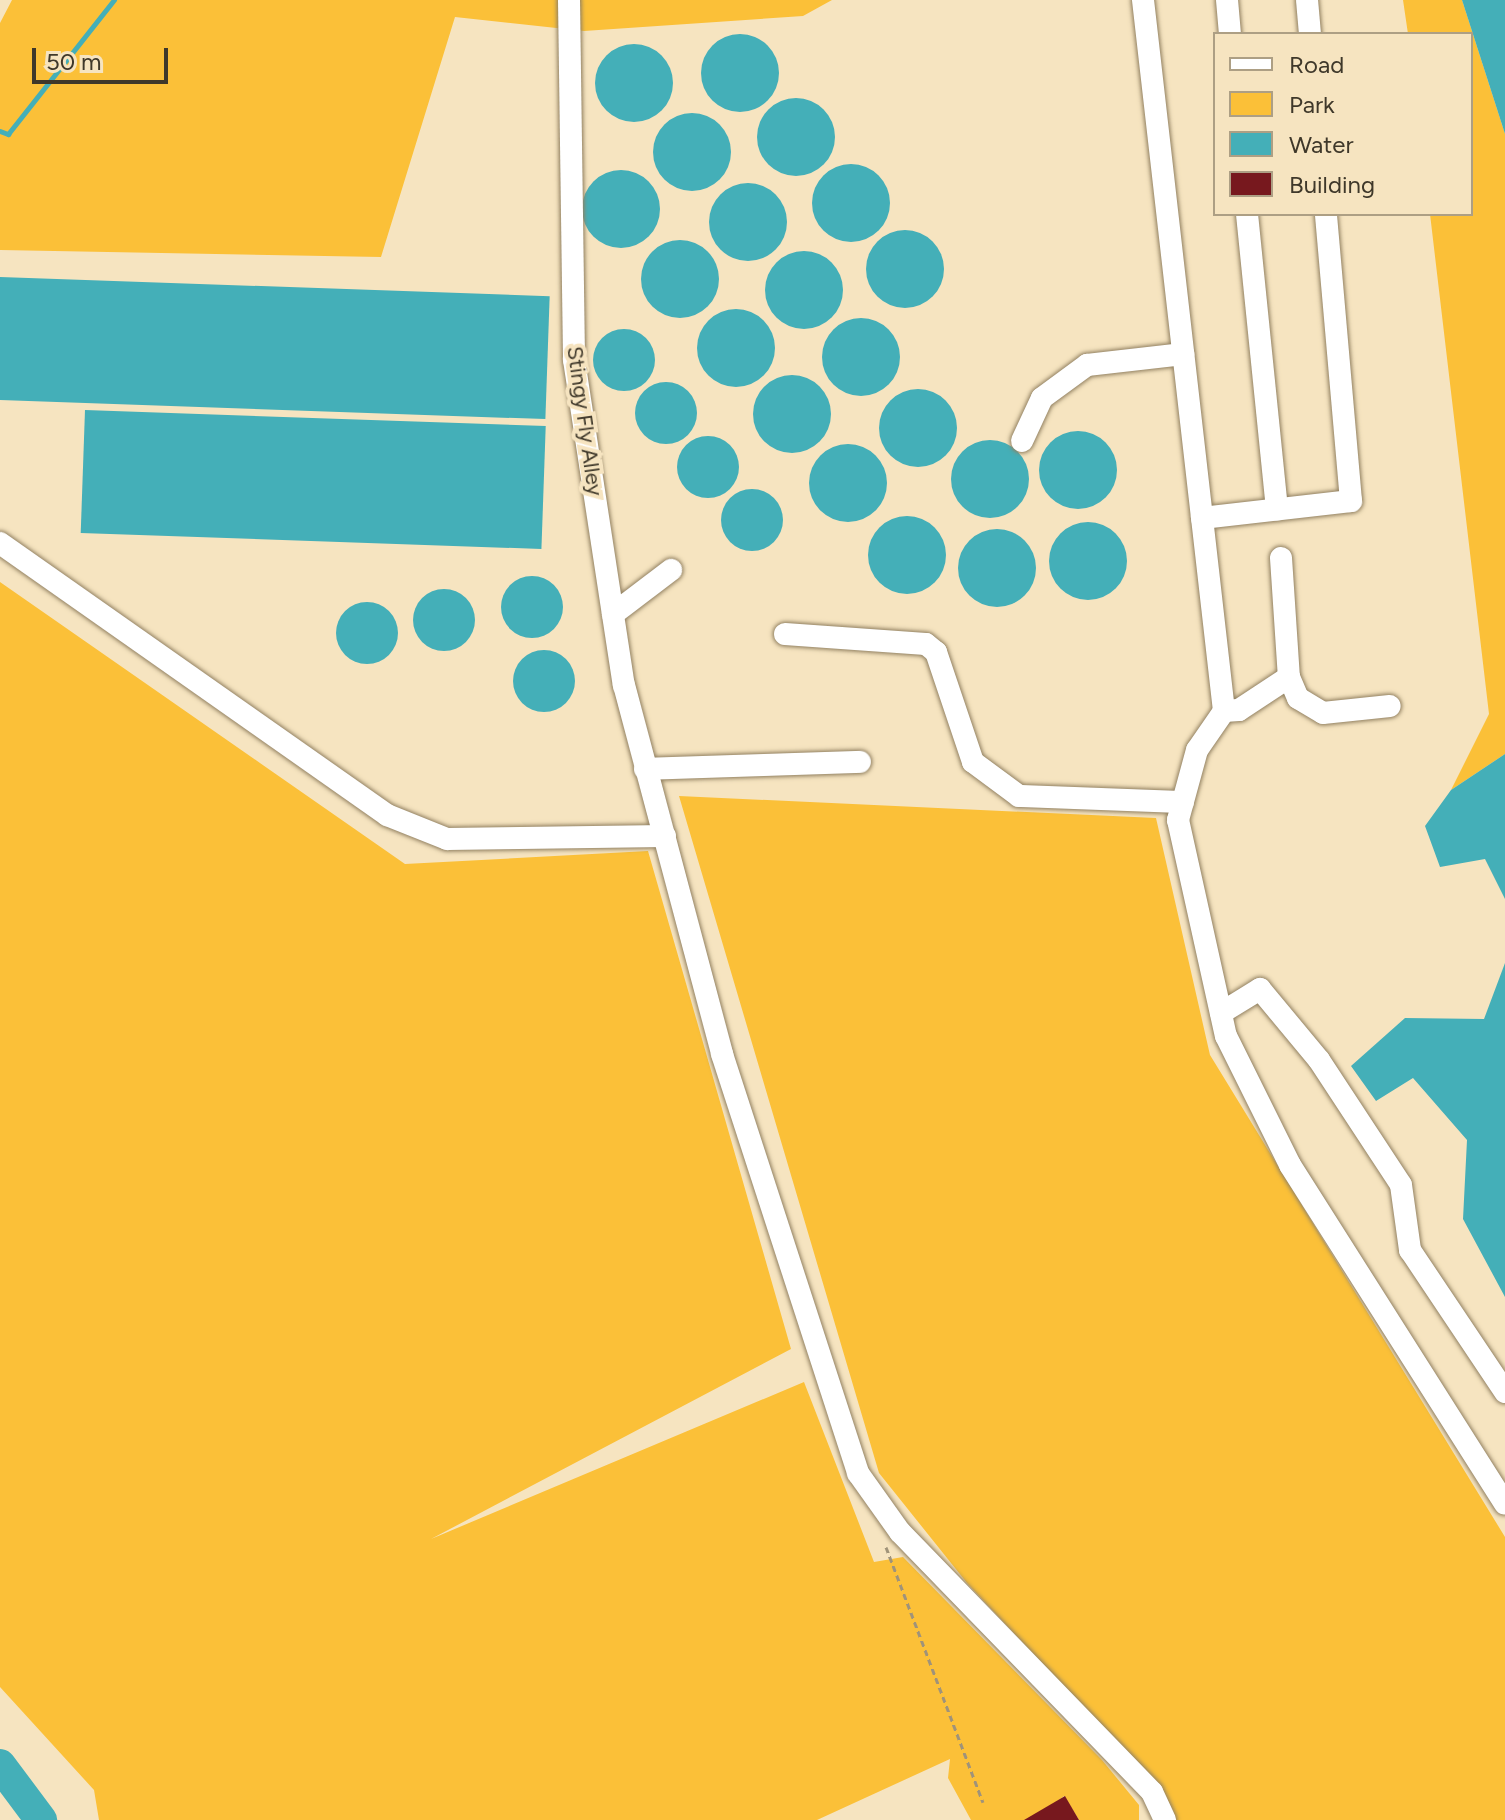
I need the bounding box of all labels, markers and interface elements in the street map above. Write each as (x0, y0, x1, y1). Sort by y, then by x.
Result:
scale bar (36, 32, 172, 82)
legend (1213, 32, 1473, 216)
text: 50 m (46, 47, 102, 76)
text: Road (1289, 50, 1344, 79)
text: Park (1289, 90, 1335, 119)
text: Water (1289, 130, 1354, 159)
text: Building (1289, 170, 1375, 199)
street label: Stingy Fly Alley (561, 345, 609, 497)

